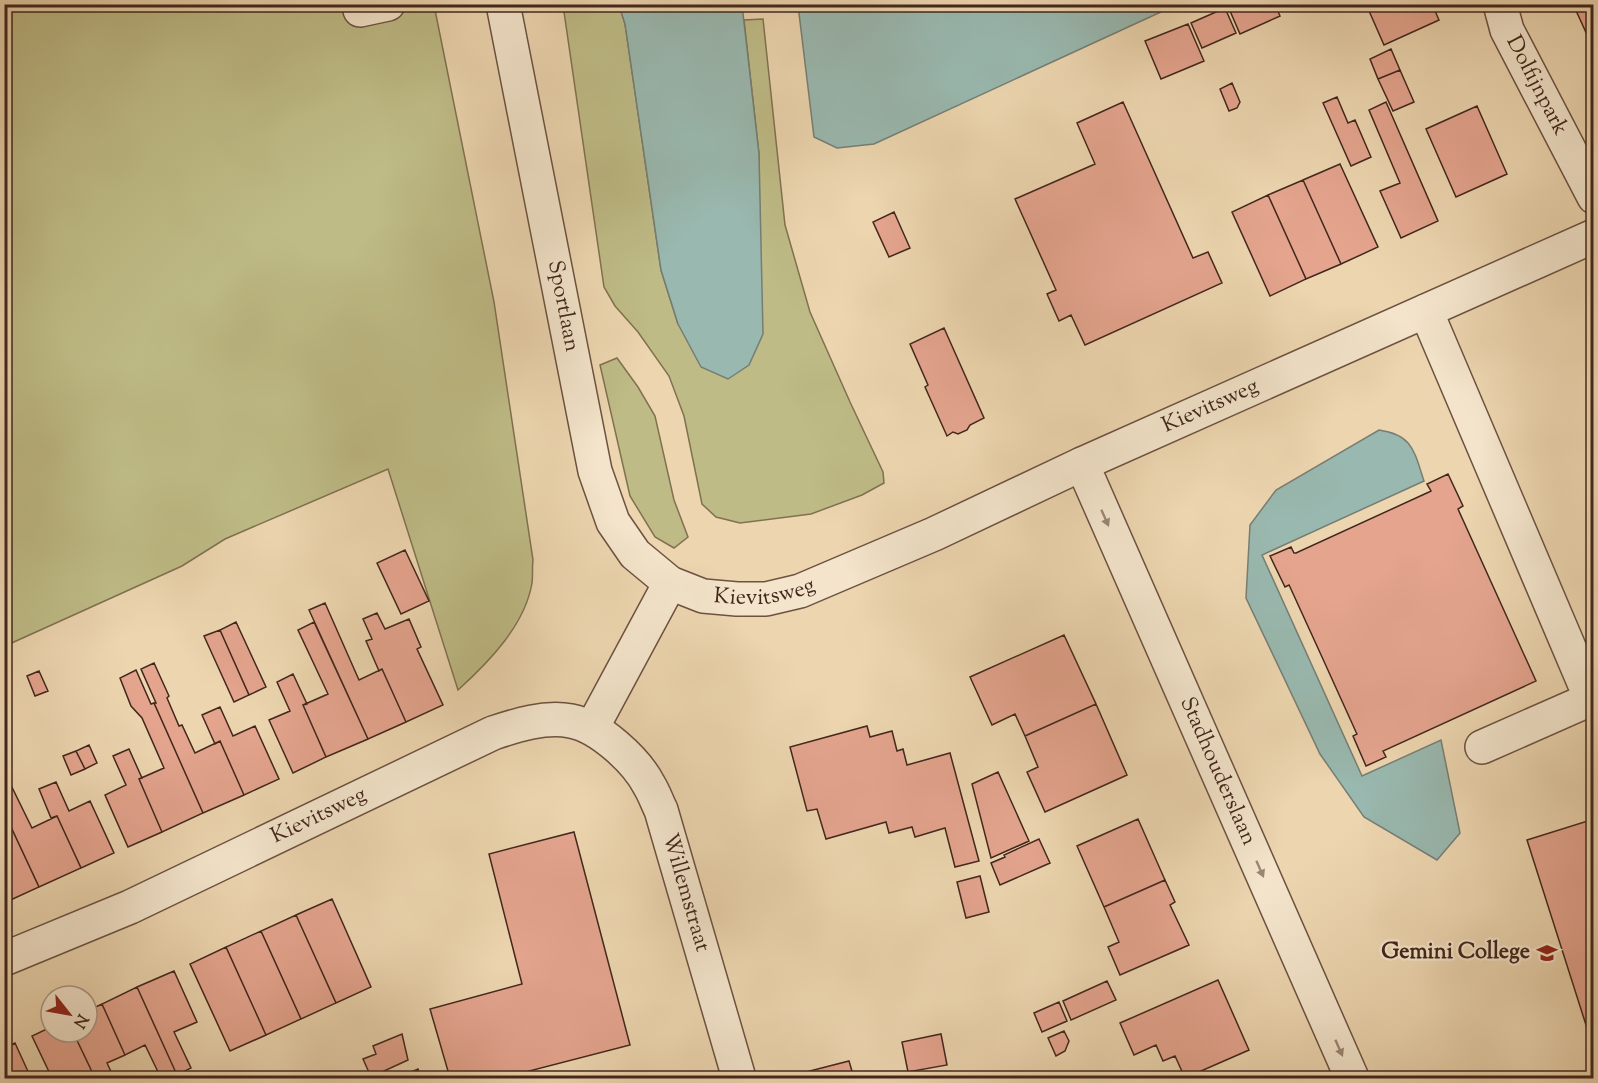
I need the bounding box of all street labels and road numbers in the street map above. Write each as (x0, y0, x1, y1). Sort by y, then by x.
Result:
street label: Dolfijnpark (1497, 30, 1575, 142)
street label: Sportlaan (538, 258, 587, 355)
street label: Kievitsweg (1157, 371, 1264, 442)
street label: Kievitsweg (712, 570, 821, 615)
street label: Stadhouderslaan (1171, 692, 1264, 851)
street label: Kievitsweg (266, 780, 373, 853)
street label: Willemstraat (653, 830, 718, 956)

